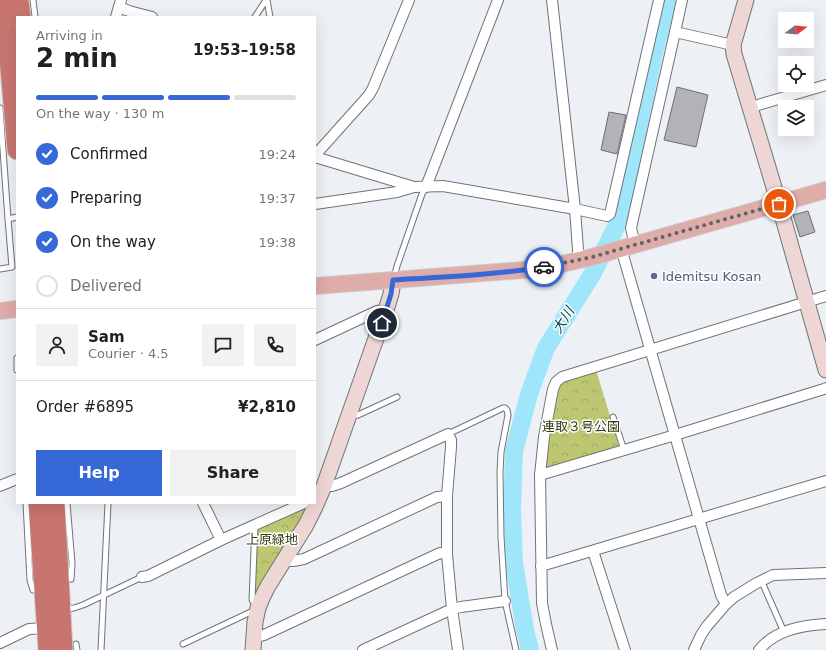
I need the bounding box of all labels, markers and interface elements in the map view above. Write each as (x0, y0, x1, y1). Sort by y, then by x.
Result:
north arrow (778, 12, 814, 48)
map controls (778, 12, 814, 136)
text: Arriving in (36, 28, 103, 43)
text: 19:53–19:58 (193, 41, 296, 59)
text: 2 min (36, 43, 118, 73)
button: locate (778, 56, 814, 92)
button: layers (778, 100, 814, 136)
text: On the way · 130 m (36, 106, 164, 121)
icon: check (36, 143, 58, 165)
text: Confirmed (70, 145, 148, 163)
text: 19:24 (259, 147, 296, 162)
icon: check (36, 187, 58, 209)
pin (762, 187, 796, 221)
text: Preparing (70, 189, 142, 207)
text: 19:37 (259, 191, 296, 206)
icon: bag (768, 193, 790, 215)
icon: check (36, 231, 58, 253)
text: On the way (70, 233, 156, 251)
text: 19:38 (259, 235, 296, 250)
courier (524, 247, 564, 287)
icon: car (533, 256, 555, 278)
place label: Idemitsu Kosan (662, 269, 761, 284)
marker: Idemitsu Kosan (649, 271, 659, 281)
text: Delivered (70, 277, 142, 295)
water label: 大川 (549, 302, 578, 336)
pin (365, 306, 399, 340)
icon: home (371, 312, 393, 334)
button: person (36, 324, 78, 366)
button: chat (202, 324, 244, 366)
button: phone (254, 324, 296, 366)
text: Sam (88, 328, 125, 346)
text: Courier · 4.5 (88, 346, 169, 361)
text: Order #6895 (36, 398, 134, 416)
text: ¥2,810 (238, 398, 296, 416)
park label: 連取３号公園 (542, 419, 620, 434)
button: Help (36, 450, 162, 496)
button: Share (170, 450, 296, 496)
park label: 上原緑地 (246, 532, 298, 547)

